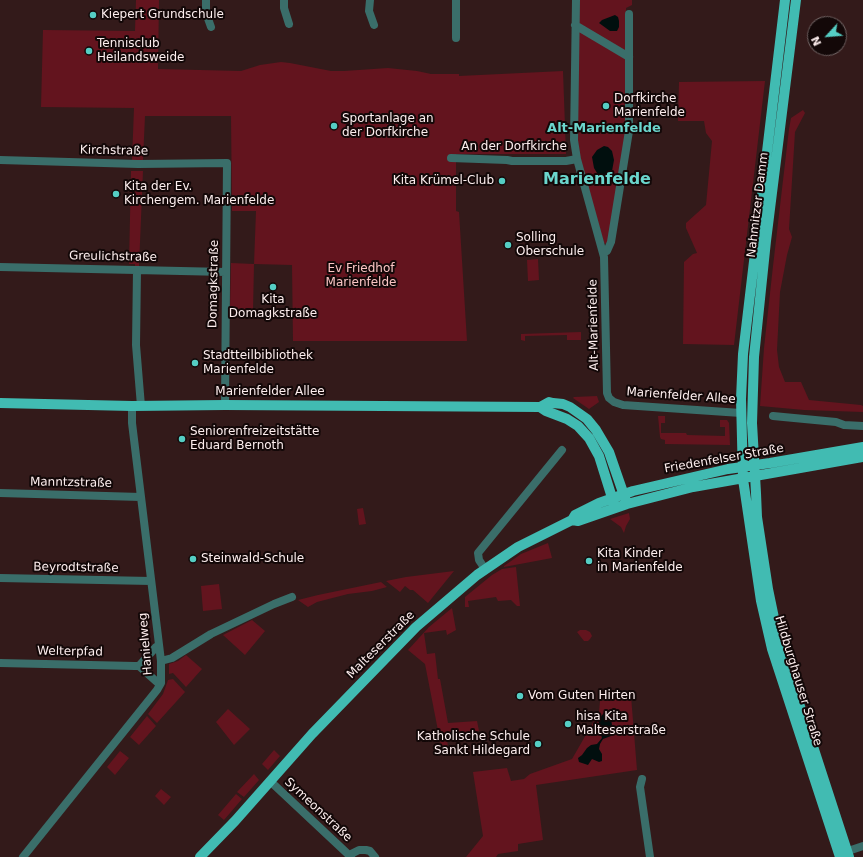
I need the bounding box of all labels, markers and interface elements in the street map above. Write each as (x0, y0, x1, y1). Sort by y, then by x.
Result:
place label: Kiepert Grundschule (101, 8, 224, 22)
marker: Kiepert Grundschule (88, 10, 98, 20)
north arrow (807, 16, 847, 56)
text: N (809, 34, 825, 48)
place label: Tennisclub Heilandsweide (97, 37, 184, 65)
marker: Tennisclub Heilandsweide (84, 46, 94, 56)
place label: Dorfkirche Marienfelde (614, 92, 685, 120)
marker: Dorfkirche Marienfelde (601, 101, 611, 111)
place label: Sportanlage an der Dorfkirche (342, 112, 434, 140)
marker: Sportanlage an der Dorfkirche (329, 121, 339, 131)
district label: Alt-Marienfelde (547, 121, 661, 137)
street label: An der Dorfkirche (461, 140, 567, 154)
street label: Kirchstraße (80, 143, 148, 159)
street label: Nahmitzer Damm (744, 151, 772, 259)
district label: Marienfelde (543, 170, 651, 190)
place label: Kita Krümel-Club (393, 174, 494, 188)
marker: Kita Krümel-Club (497, 176, 507, 186)
place label: Kita der Ev. Kirchengem. Marienfelde (124, 180, 274, 208)
marker: Kita der Ev. Kirchengem. Marienfelde (111, 189, 121, 199)
place label: Solling Oberschule (516, 231, 584, 259)
street label: Domagkstraße (206, 240, 222, 328)
marker: Solling Oberschule (503, 240, 513, 250)
street label: Greulichstraße (69, 249, 157, 265)
park label: Ev Friedhof Marienfelde (326, 262, 396, 290)
street label: Alt-Marienfelde (586, 279, 602, 371)
marker: Kita Domagkstraße (268, 282, 278, 292)
place label: Kita Domagkstraße (229, 293, 317, 321)
place label: Stadtteilbibliothek Marienfelde (203, 349, 313, 377)
marker: Stadtteilbibliothek Marienfelde (190, 358, 200, 368)
street label: Marienfelder Allee (215, 385, 325, 399)
street label: Marienfelder Allee (626, 385, 736, 407)
place label: Seniorenfreizeitstätte Eduard Bernoth (190, 425, 319, 453)
marker: Seniorenfreizeitstätte Eduard Bernoth (177, 434, 187, 444)
street label: Friedenfelser Straße (663, 441, 785, 477)
street label: Manntzstraße (30, 475, 112, 491)
place label: Kita Kinder in Marienfelde (597, 547, 683, 575)
place label: Steinwald-Schule (201, 552, 304, 566)
marker: Steinwald-Schule (188, 554, 198, 564)
marker: Kita Kinder in Marienfelde (584, 556, 594, 566)
street label: Beyrodtstraße (33, 560, 119, 576)
street label: Malteserstraße (344, 608, 418, 682)
street label: Hanielweg (136, 612, 156, 676)
street label: Hildburghauser Straße (771, 614, 825, 748)
street label: Welterpfad (37, 644, 103, 660)
place label: Vom Guten Hirten (528, 689, 636, 703)
marker: Vom Guten Hirten (515, 691, 525, 701)
place label: hisa Kita Malteserstraße (576, 710, 666, 738)
marker: hisa Kita Malteserstraße (563, 719, 573, 729)
place label: Katholische Schule Sankt Hildegard (417, 730, 530, 758)
marker: Katholische Schule Sankt Hildegard (533, 739, 543, 749)
street label: Symeonstraße (281, 775, 355, 845)

